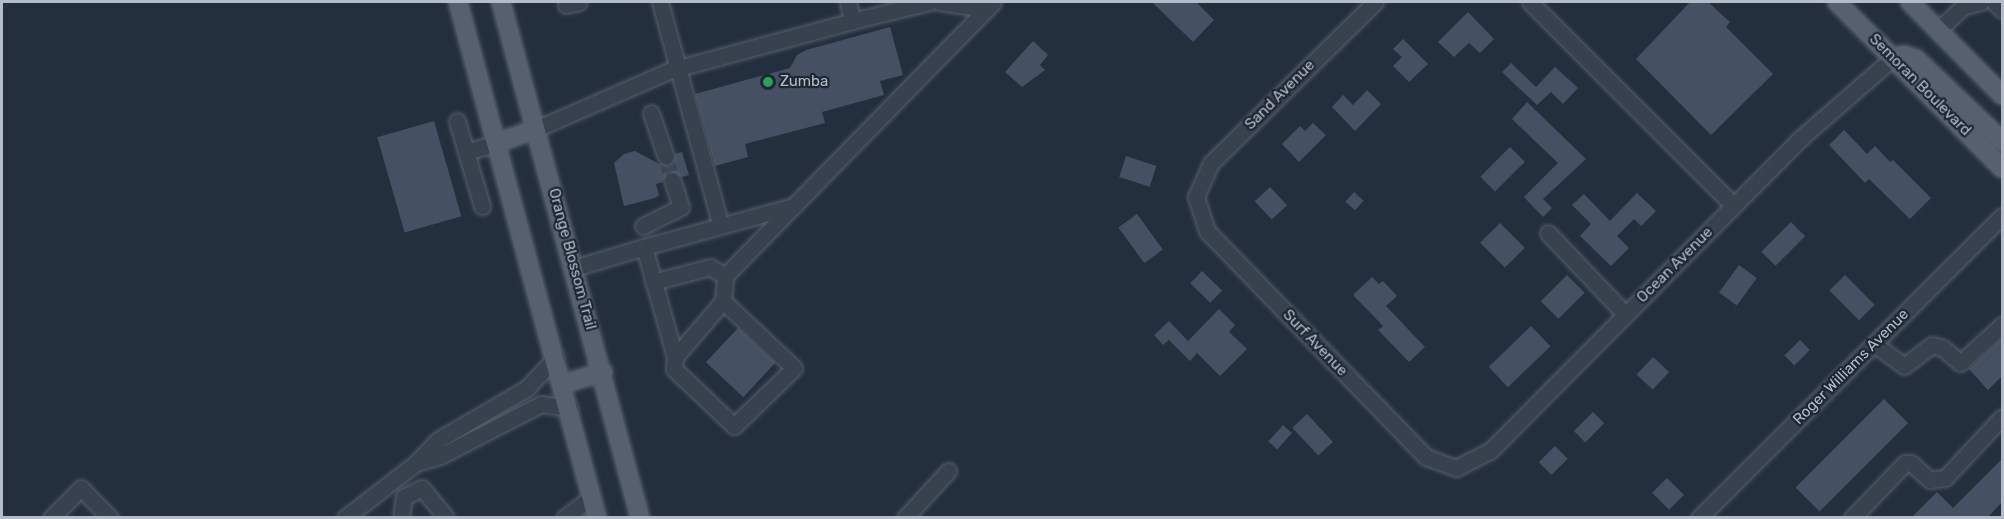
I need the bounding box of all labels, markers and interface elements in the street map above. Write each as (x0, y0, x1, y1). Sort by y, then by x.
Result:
street label: Semoran Boulevard (1865, 30, 1975, 140)
street label: Sand Avenue (1241, 56, 1319, 134)
place label: Zumba (780, 73, 828, 91)
marker: Zumba (761, 75, 775, 89)
street label: Orange Blossom Trail (544, 186, 600, 332)
street label: Ocean Avenue (1633, 223, 1717, 307)
street label: Roger Williams Avenue (1789, 305, 1913, 429)
street label: Surf Avenue (1279, 306, 1351, 380)

